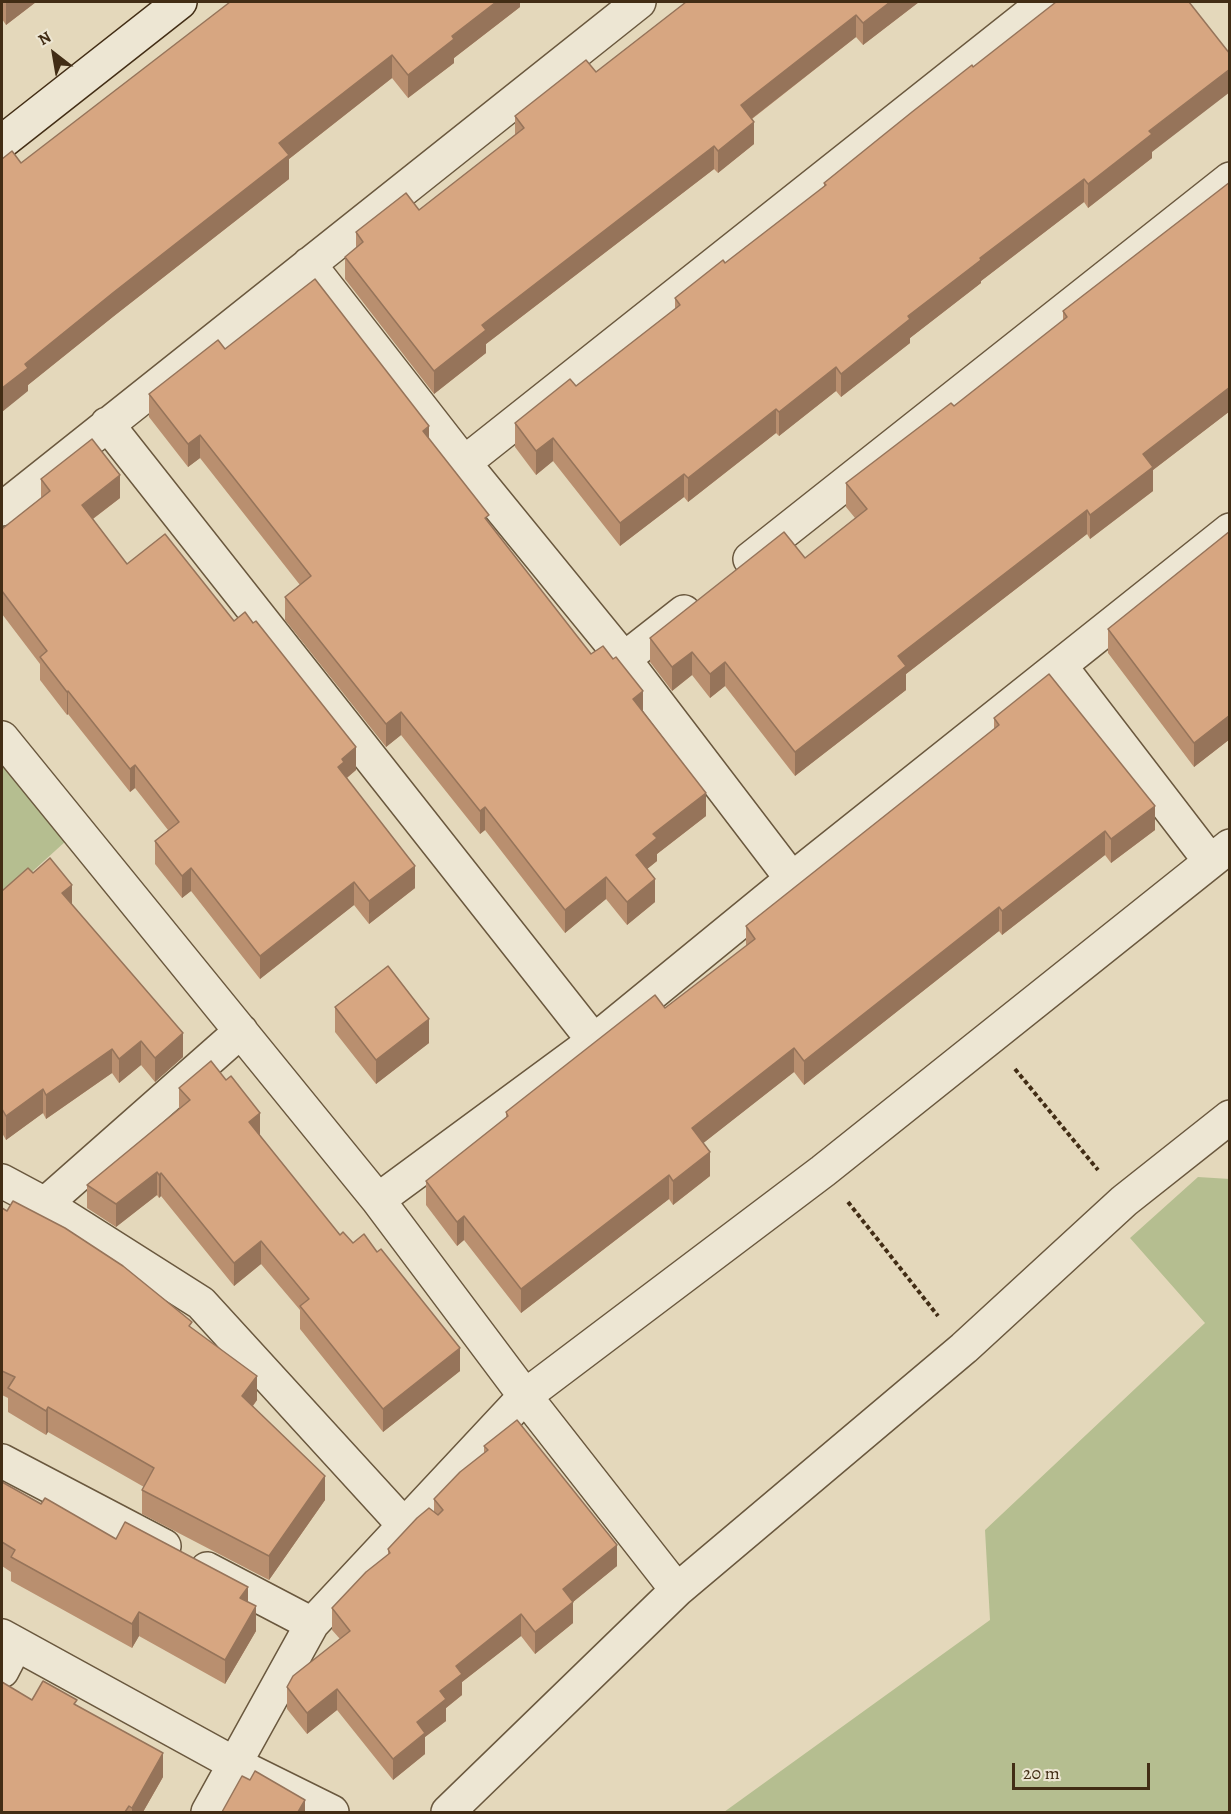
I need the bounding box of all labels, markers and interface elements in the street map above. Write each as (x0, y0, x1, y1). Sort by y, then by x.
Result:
north arrow (24, 24, 84, 84)
text: N (34, 26, 55, 51)
scale bar (1015, 1751, 1153, 1789)
text: 20 m (1023, 1761, 1060, 1785)

